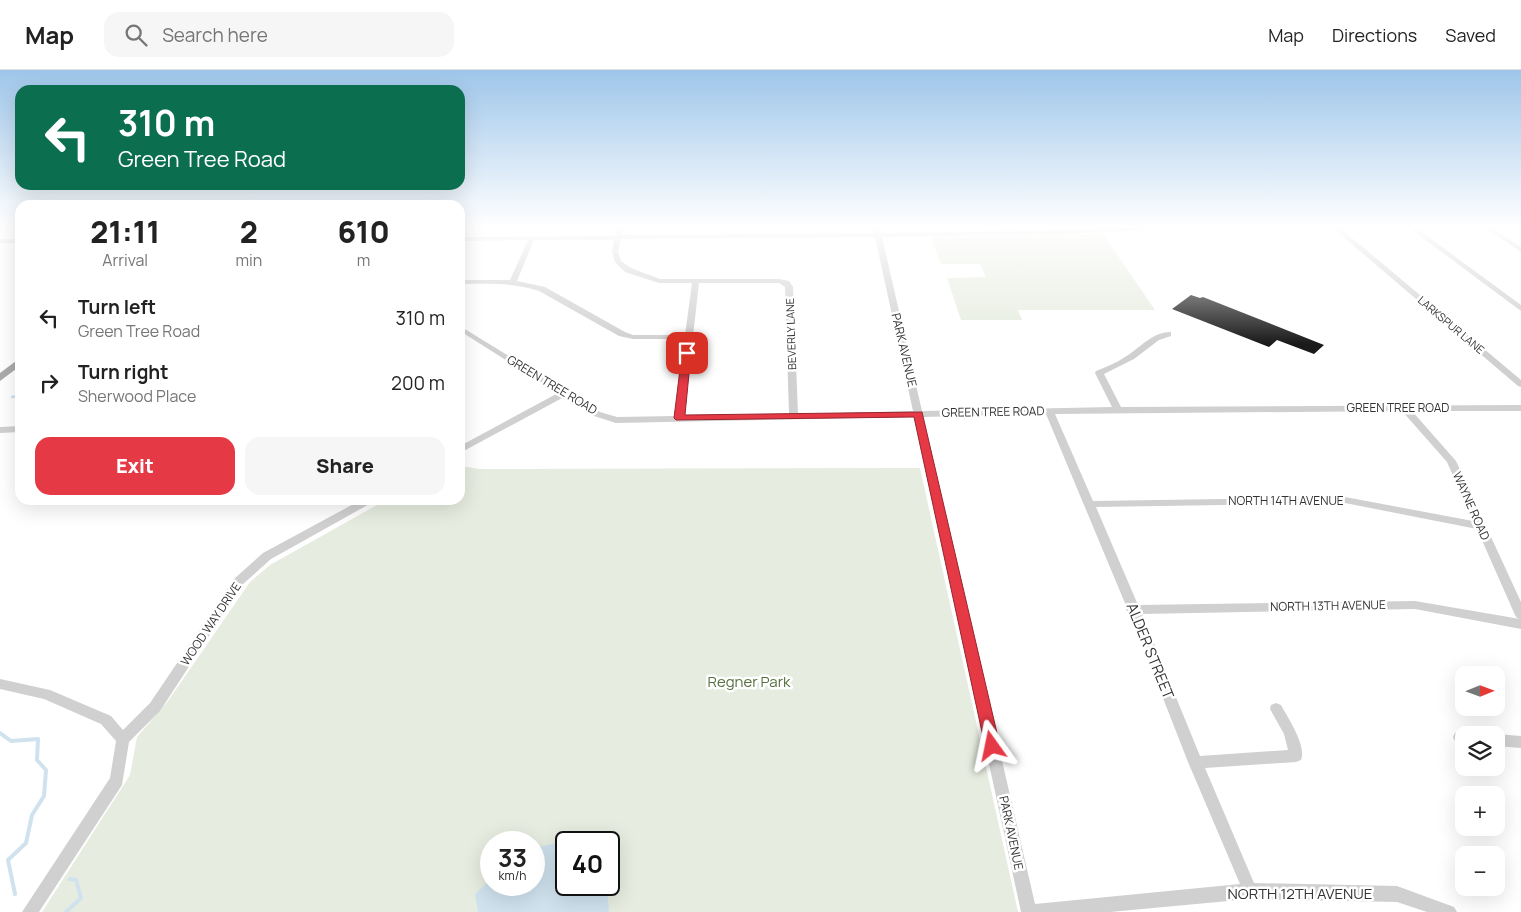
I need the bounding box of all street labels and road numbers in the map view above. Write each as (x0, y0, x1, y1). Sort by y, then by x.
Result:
street label: LARKSPUR LANE (1415, 292, 1488, 357)
street label: BEVERLY LANE (782, 298, 799, 370)
street label: PARK AVENUE (888, 311, 921, 389)
street label: GREEN TREE ROAD (504, 351, 601, 418)
street label: GREEN TREE ROAD (1347, 399, 1449, 416)
street label: GREEN TREE ROAD (941, 402, 1045, 421)
street label: WAYNE ROAD (1449, 469, 1494, 543)
street label: NORTH 14TH AVENUE (1228, 492, 1344, 509)
street label: WOOD WAY DRIVE (176, 579, 245, 669)
street label: NORTH 13TH AVENUE (1270, 596, 1386, 615)
street label: ALDER STREET (1122, 600, 1179, 702)
street label: PARK AVENUE (995, 794, 1028, 872)
street label: NORTH 12TH AVENUE (1228, 883, 1372, 904)

